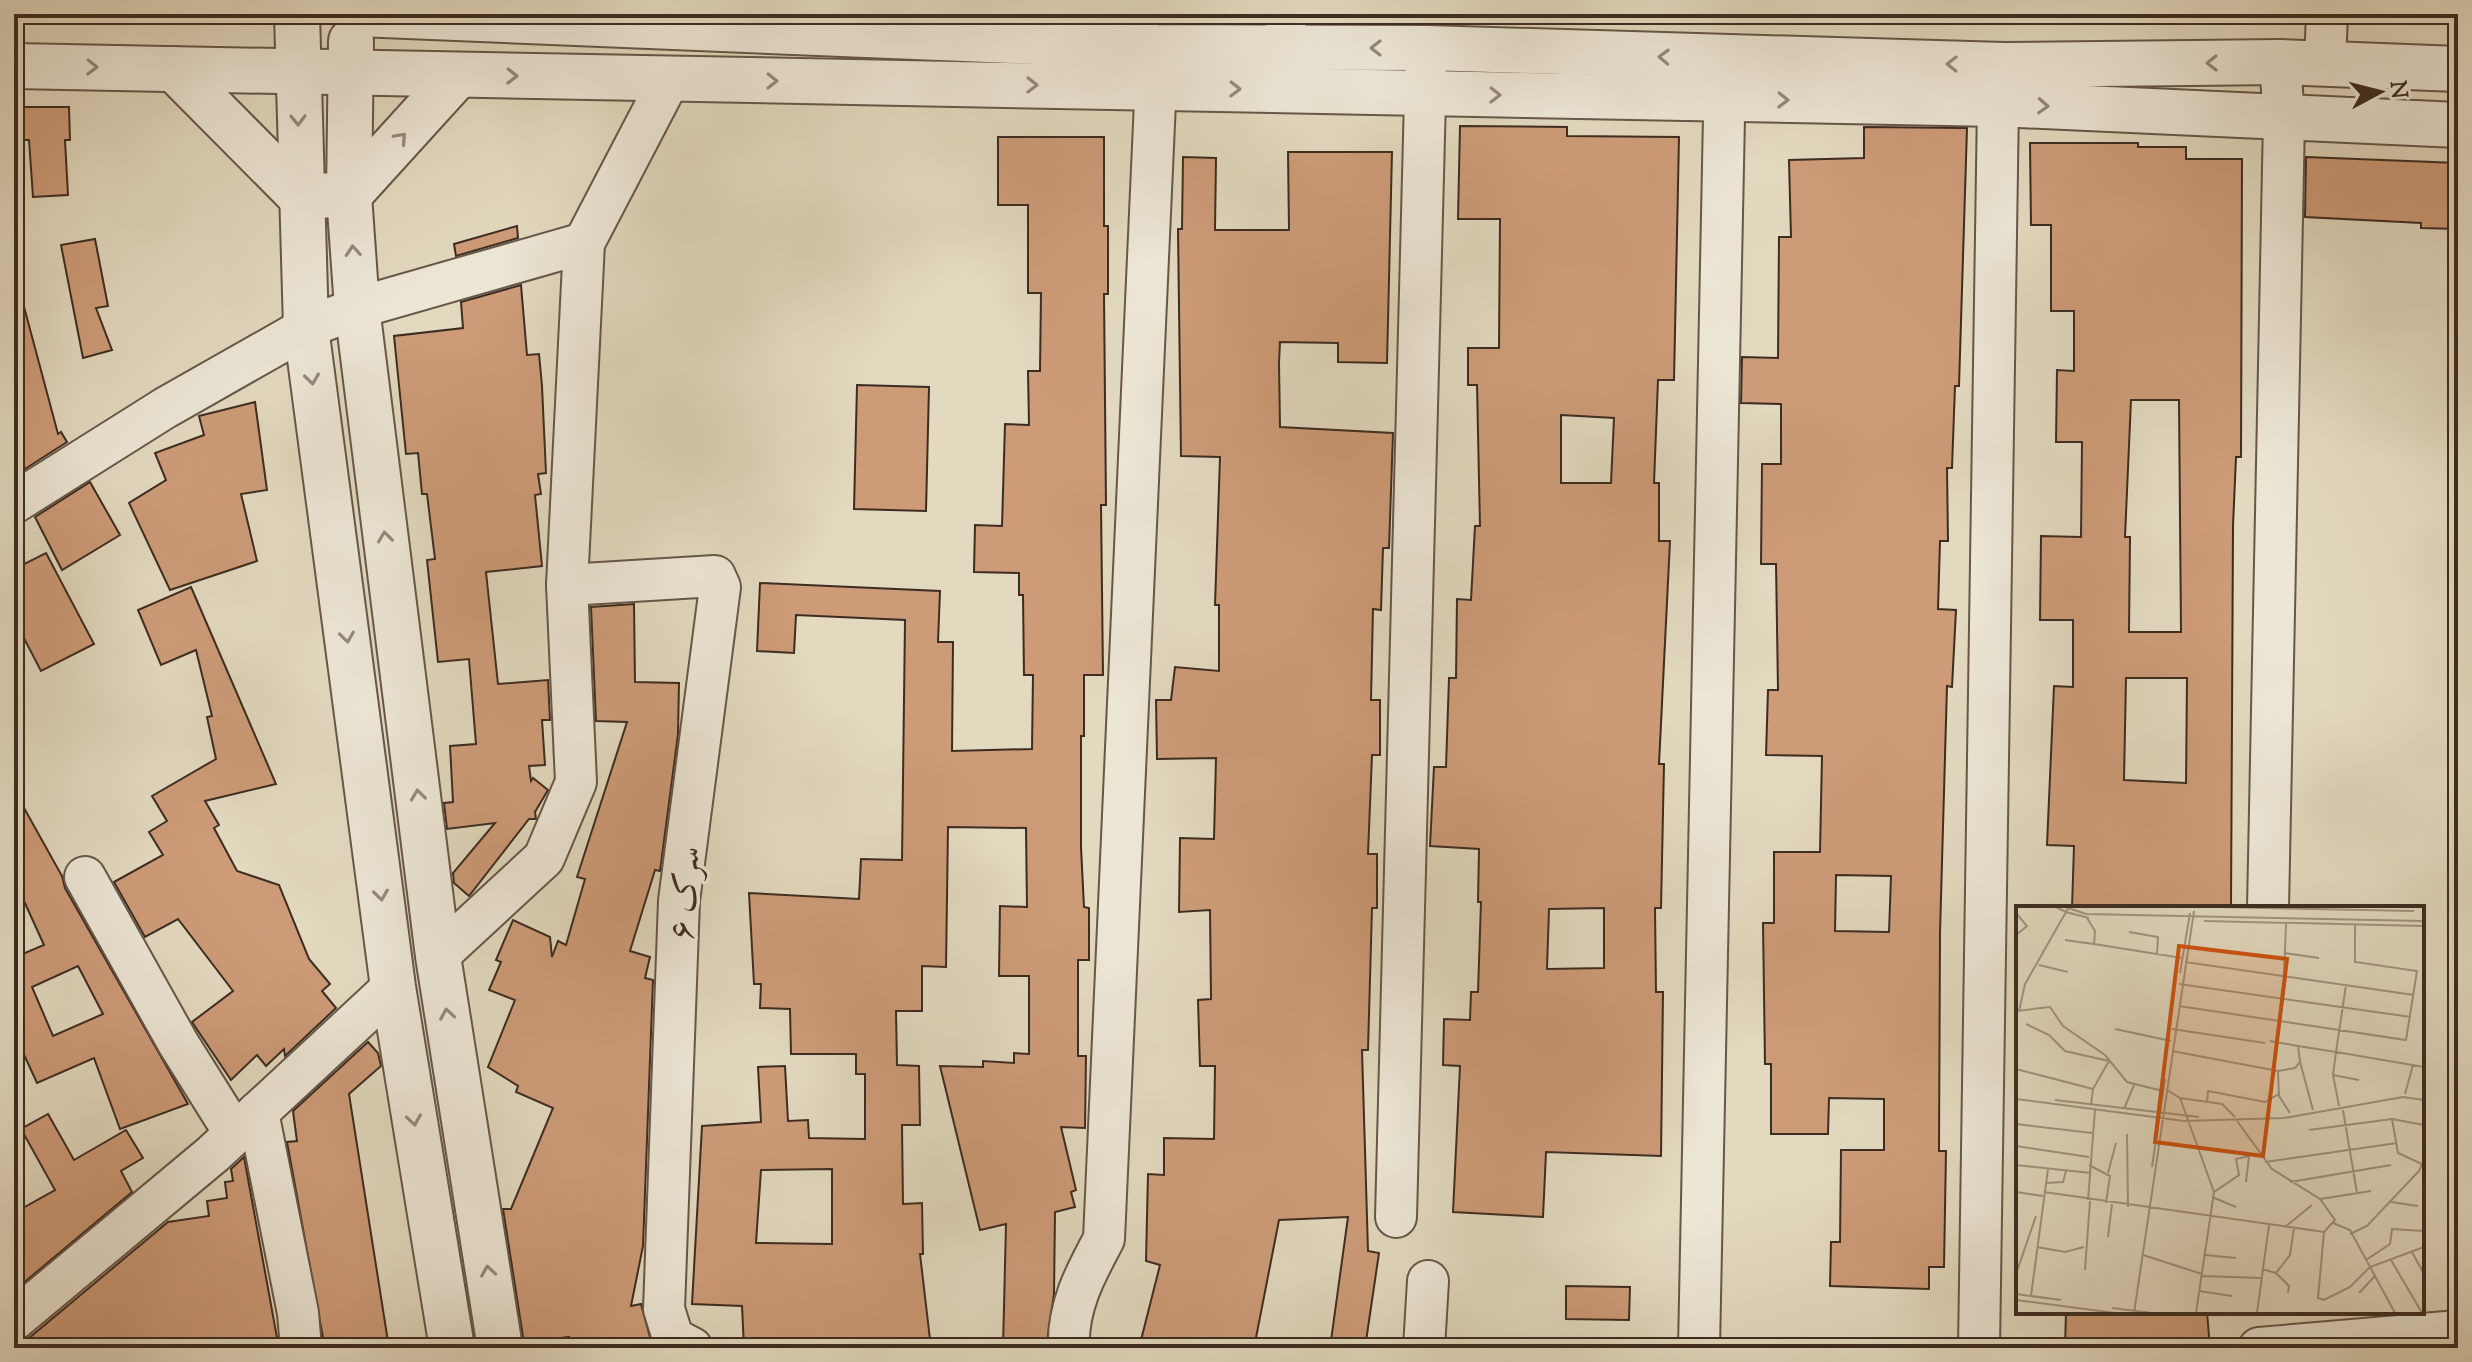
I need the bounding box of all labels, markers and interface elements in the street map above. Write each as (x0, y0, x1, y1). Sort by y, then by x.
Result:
one-way arrow (1369, 39, 1382, 57)
one-way arrow (1657, 49, 1670, 66)
north arrow (2340, 52, 2420, 132)
one-way arrow (2205, 54, 2218, 72)
one-way arrow (1945, 55, 1958, 72)
one-way arrow (86, 59, 99, 76)
one-way arrow (506, 67, 519, 85)
one-way arrow (766, 72, 779, 90)
one-way arrow (1026, 76, 1039, 94)
text: N (2380, 79, 2414, 101)
one-way arrow (1229, 80, 1242, 97)
one-way arrow (1489, 86, 1502, 103)
one-way arrow (1777, 92, 1790, 109)
one-way arrow (2037, 98, 2050, 115)
one-way arrow (290, 114, 307, 127)
one-way arrow (391, 132, 405, 147)
one-way arrow (345, 244, 362, 257)
one-way arrow (304, 373, 321, 386)
one-way arrow (377, 530, 394, 543)
one-way arrow (338, 631, 355, 644)
one-way arrow (410, 788, 427, 802)
street label: سرک ۶ (658, 845, 715, 942)
one-way arrow (372, 889, 389, 902)
inset map (2016, 906, 2424, 1314)
one-way arrow (440, 1007, 457, 1021)
one-way arrow (405, 1113, 422, 1126)
one-way arrow (480, 1264, 497, 1278)

